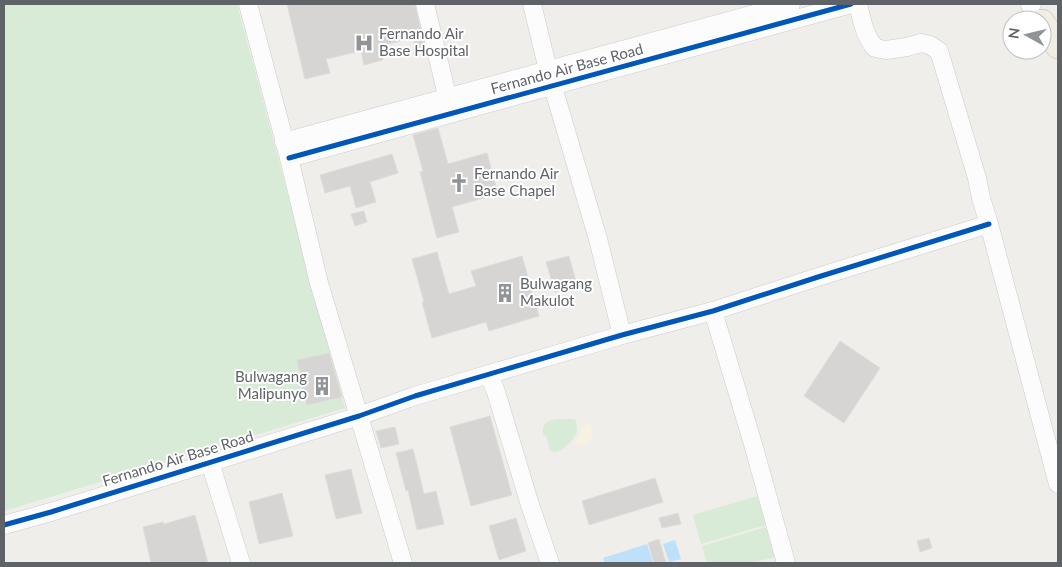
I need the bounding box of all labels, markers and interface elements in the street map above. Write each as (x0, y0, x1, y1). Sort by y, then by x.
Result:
north arrow (1002, 10, 1052, 60)
place label: Fernando Air Base Hospital (379, 24, 469, 59)
text: N (1004, 27, 1023, 40)
hospital icon: Fernando Air Base Hospital (353, 32, 375, 54)
street label: Fernando Air Base Road (489, 39, 645, 97)
place label: Fernando Air Base Chapel (474, 164, 559, 199)
church icon: Fernando Air Base Chapel (448, 172, 470, 194)
place label: Bulwagang Makulot (520, 274, 592, 309)
building icon: Bulwagang Makulot (494, 282, 516, 304)
place label: Bulwagang Malipunyo (235, 367, 307, 402)
building icon: Bulwagang Malipunyo (311, 375, 333, 397)
street label: Fernando Air Base Road (100, 426, 255, 490)

